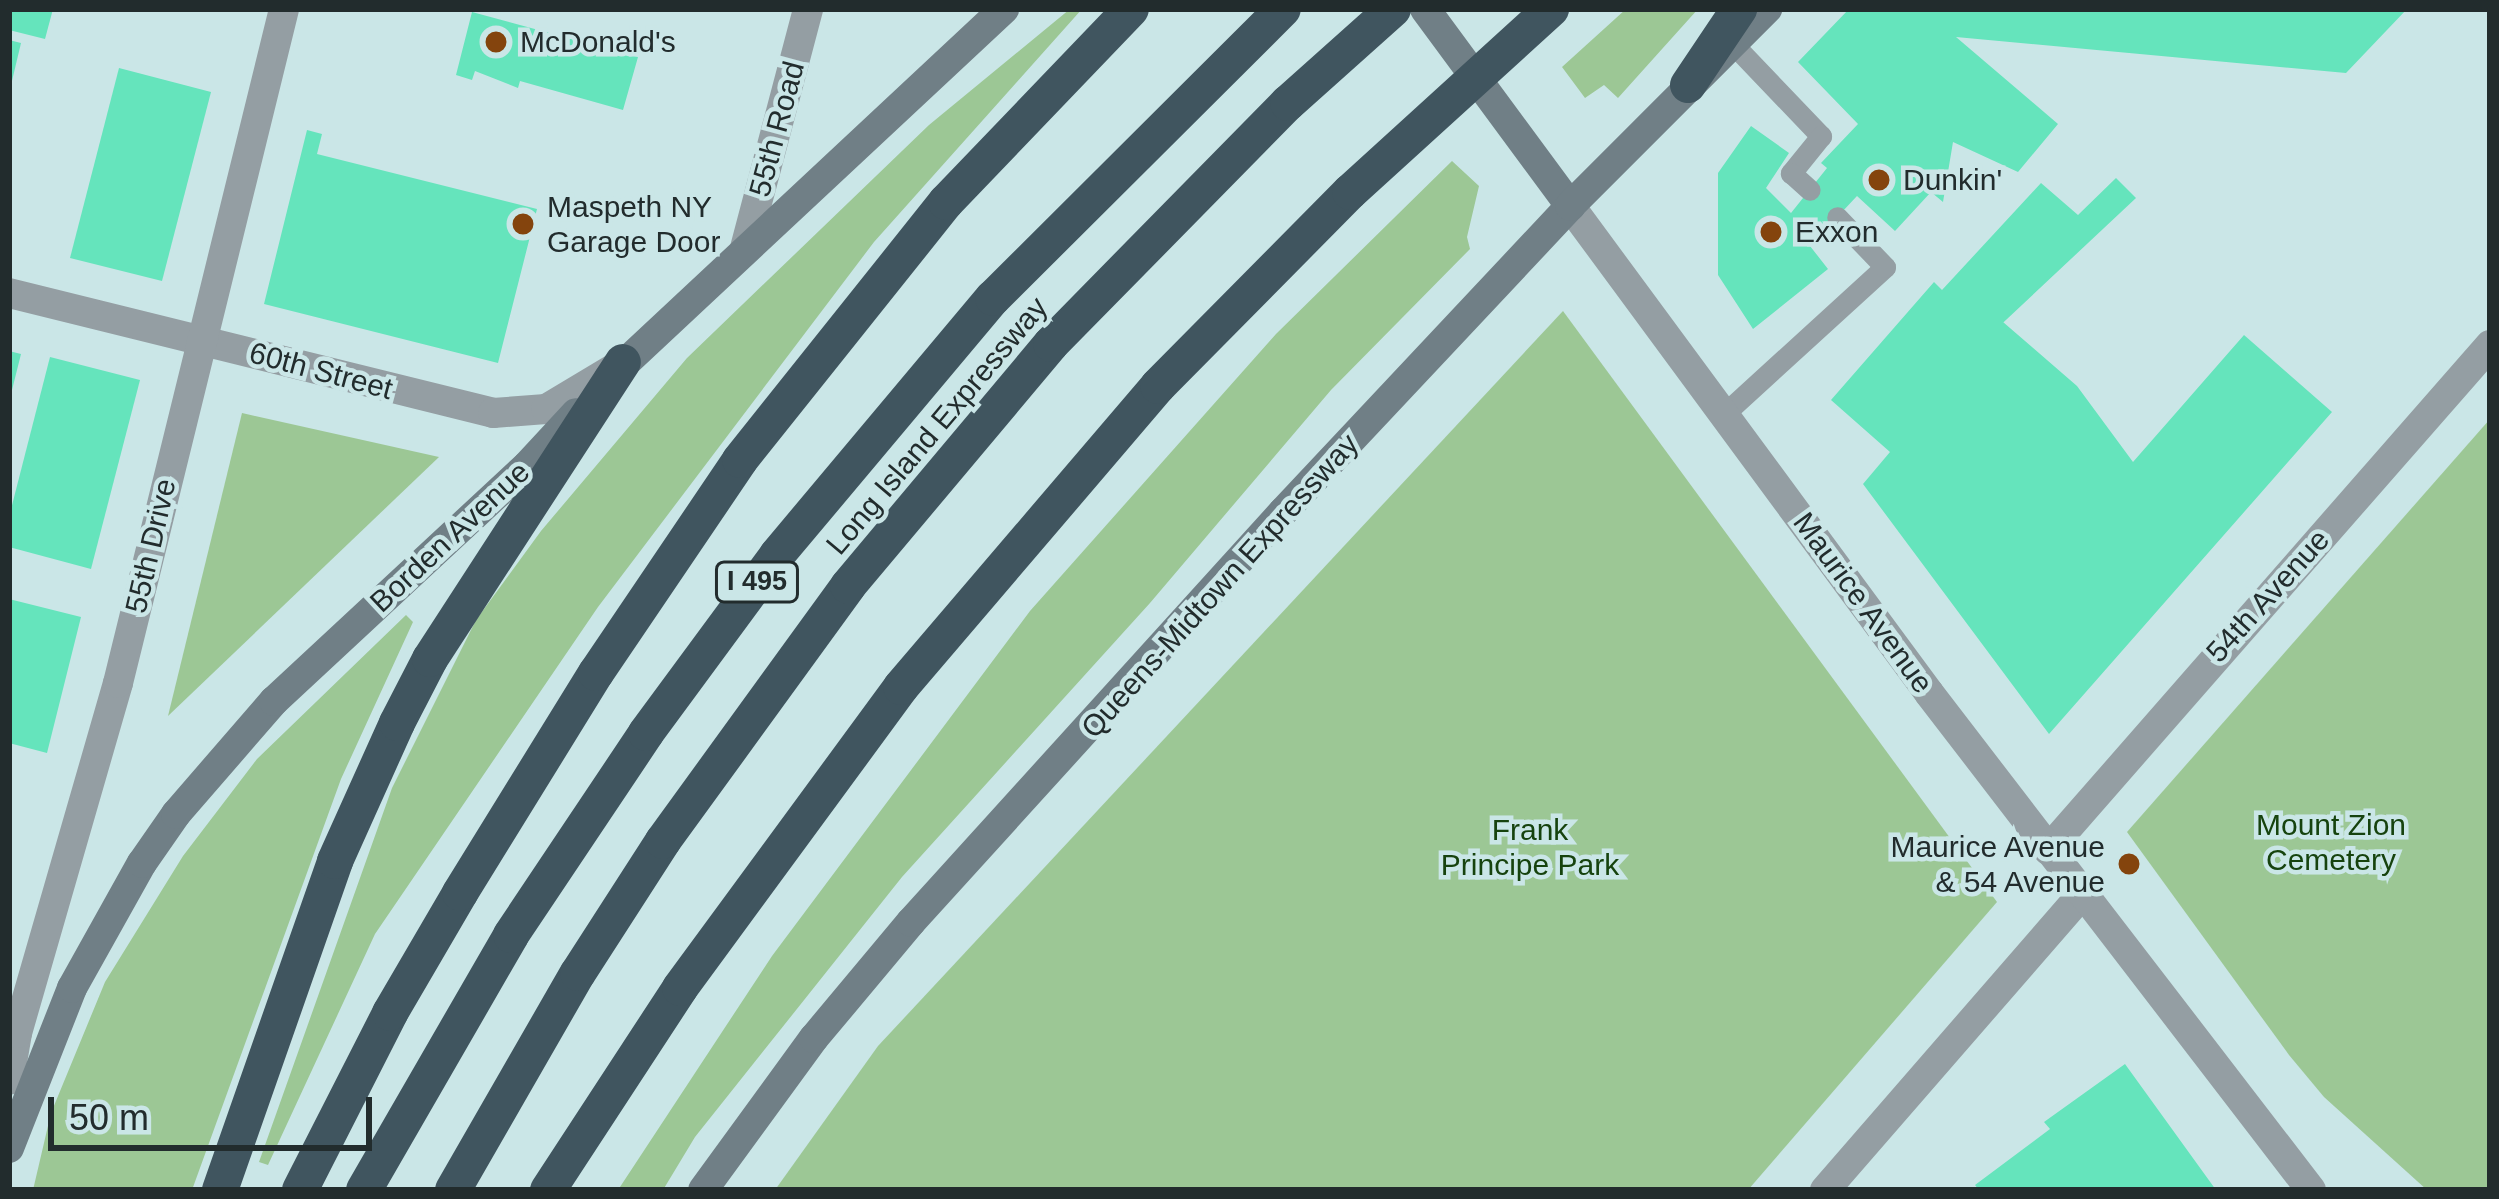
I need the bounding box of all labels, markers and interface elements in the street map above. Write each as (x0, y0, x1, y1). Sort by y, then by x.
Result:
place label: McDonald's (520, 24, 676, 60)
marker: McDonald's (483, 29, 509, 55)
street label: 55th Road (742, 57, 812, 201)
place label: Dunkin' (1903, 162, 2002, 198)
marker: Dunkin' (1866, 167, 1892, 193)
place label: Maspeth NY Garage Door (547, 189, 720, 260)
marker: Maspeth NY Garage Door (510, 211, 536, 237)
place label: Exxon (1795, 214, 1878, 250)
marker: Exxon (1758, 219, 1784, 245)
street label: Long Island Expressway (819, 290, 1055, 562)
street label: 60th Street (245, 335, 397, 407)
street label: Queens-Midtown Expressway (1074, 427, 1366, 745)
street label: Borden Avenue (362, 453, 538, 621)
street label: 55th Drive (118, 475, 184, 617)
street label: Maurice Avenue (1785, 505, 1941, 701)
street label: 54th Avenue (2198, 522, 2338, 670)
road number: I 495 (712, 561, 802, 603)
park label: Mount Zion Cemetery (2256, 807, 2406, 878)
park label: Frank Principe Park (1441, 812, 1619, 882)
place label: Maurice Avenue & 54 Avenue (1889, 829, 2105, 900)
marker: Maurice Avenue & 54 Avenue (2116, 851, 2142, 877)
scale bar (54, 1073, 378, 1147)
text: 50 m (69, 1097, 149, 1138)

